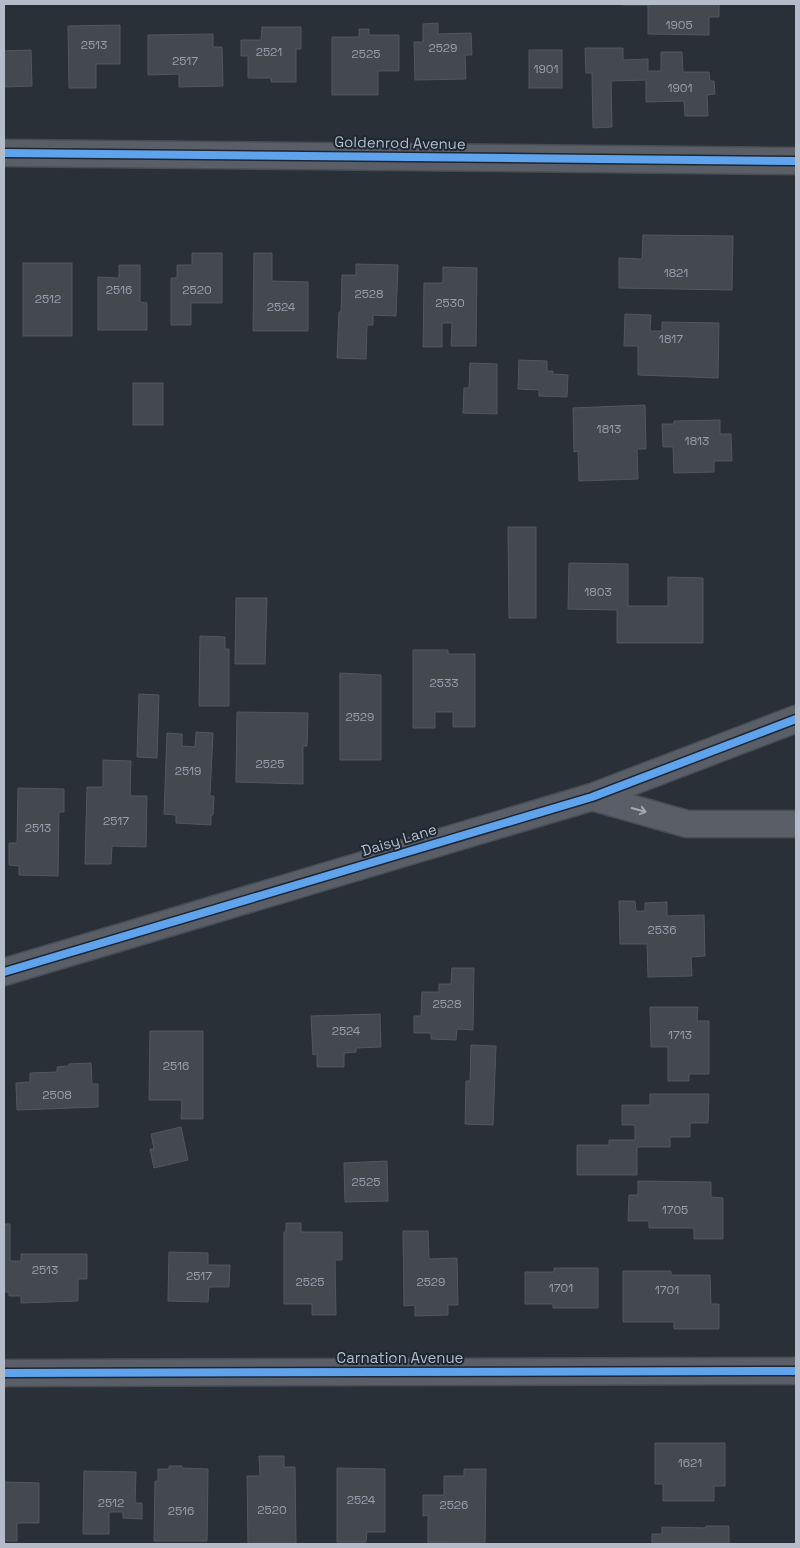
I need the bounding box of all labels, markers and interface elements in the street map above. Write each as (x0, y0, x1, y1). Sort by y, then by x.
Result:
house number: 1905 (665, 17, 693, 33)
house number: 2513 (81, 37, 107, 53)
house number: 2529 (429, 40, 457, 56)
house number: 2521 (256, 44, 282, 60)
house number: 2525 (352, 46, 380, 62)
house number: 2517 (172, 53, 198, 69)
house number: 1901 (533, 61, 559, 77)
house number: 1901 (667, 80, 693, 96)
street label: Goldenrod Avenue (334, 132, 466, 153)
house number: 1821 (664, 265, 688, 281)
house number: 2516 (106, 282, 132, 298)
house number: 2520 (182, 282, 212, 298)
house number: 2528 (354, 286, 384, 302)
house number: 2512 (35, 291, 61, 307)
house number: 2530 (435, 295, 465, 311)
house number: 2524 (267, 299, 296, 315)
house number: 1817 (659, 331, 683, 347)
house number: 1813 (597, 421, 621, 437)
house number: 1813 (685, 433, 709, 449)
house number: 1803 (584, 584, 612, 600)
house number: 2533 (430, 675, 458, 691)
house number: 2529 (346, 709, 374, 725)
house number: 2525 (256, 756, 284, 772)
house number: 2519 (175, 763, 201, 779)
one-way arrow (630, 806, 646, 816)
house number: 2517 (103, 813, 129, 829)
street label: Daisy Lane (359, 819, 439, 860)
house number: 2513 (25, 820, 51, 836)
house number: 2536 (647, 922, 677, 938)
house number: 2528 (432, 996, 462, 1012)
house number: 2524 (332, 1023, 361, 1039)
house number: 1713 (668, 1027, 692, 1043)
house number: 2516 (163, 1058, 189, 1074)
house number: 2508 (42, 1087, 72, 1103)
house number: 2525 (352, 1174, 380, 1190)
house number: 1705 (662, 1202, 688, 1218)
house number: 2513 (32, 1262, 58, 1278)
house number: 2517 (186, 1268, 212, 1284)
house number: 2525 (296, 1274, 324, 1290)
house number: 2529 (417, 1274, 445, 1290)
house number: 1701 (549, 1280, 573, 1296)
house number: 1701 (655, 1282, 679, 1298)
street label: Carnation Avenue (337, 1348, 464, 1367)
house number: 1621 (678, 1455, 702, 1471)
house number: 2524 (347, 1492, 376, 1508)
house number: 2512 (98, 1495, 124, 1511)
house number: 2526 (440, 1497, 468, 1513)
house number: 2520 (257, 1502, 287, 1518)
house number: 2516 (168, 1503, 194, 1519)

